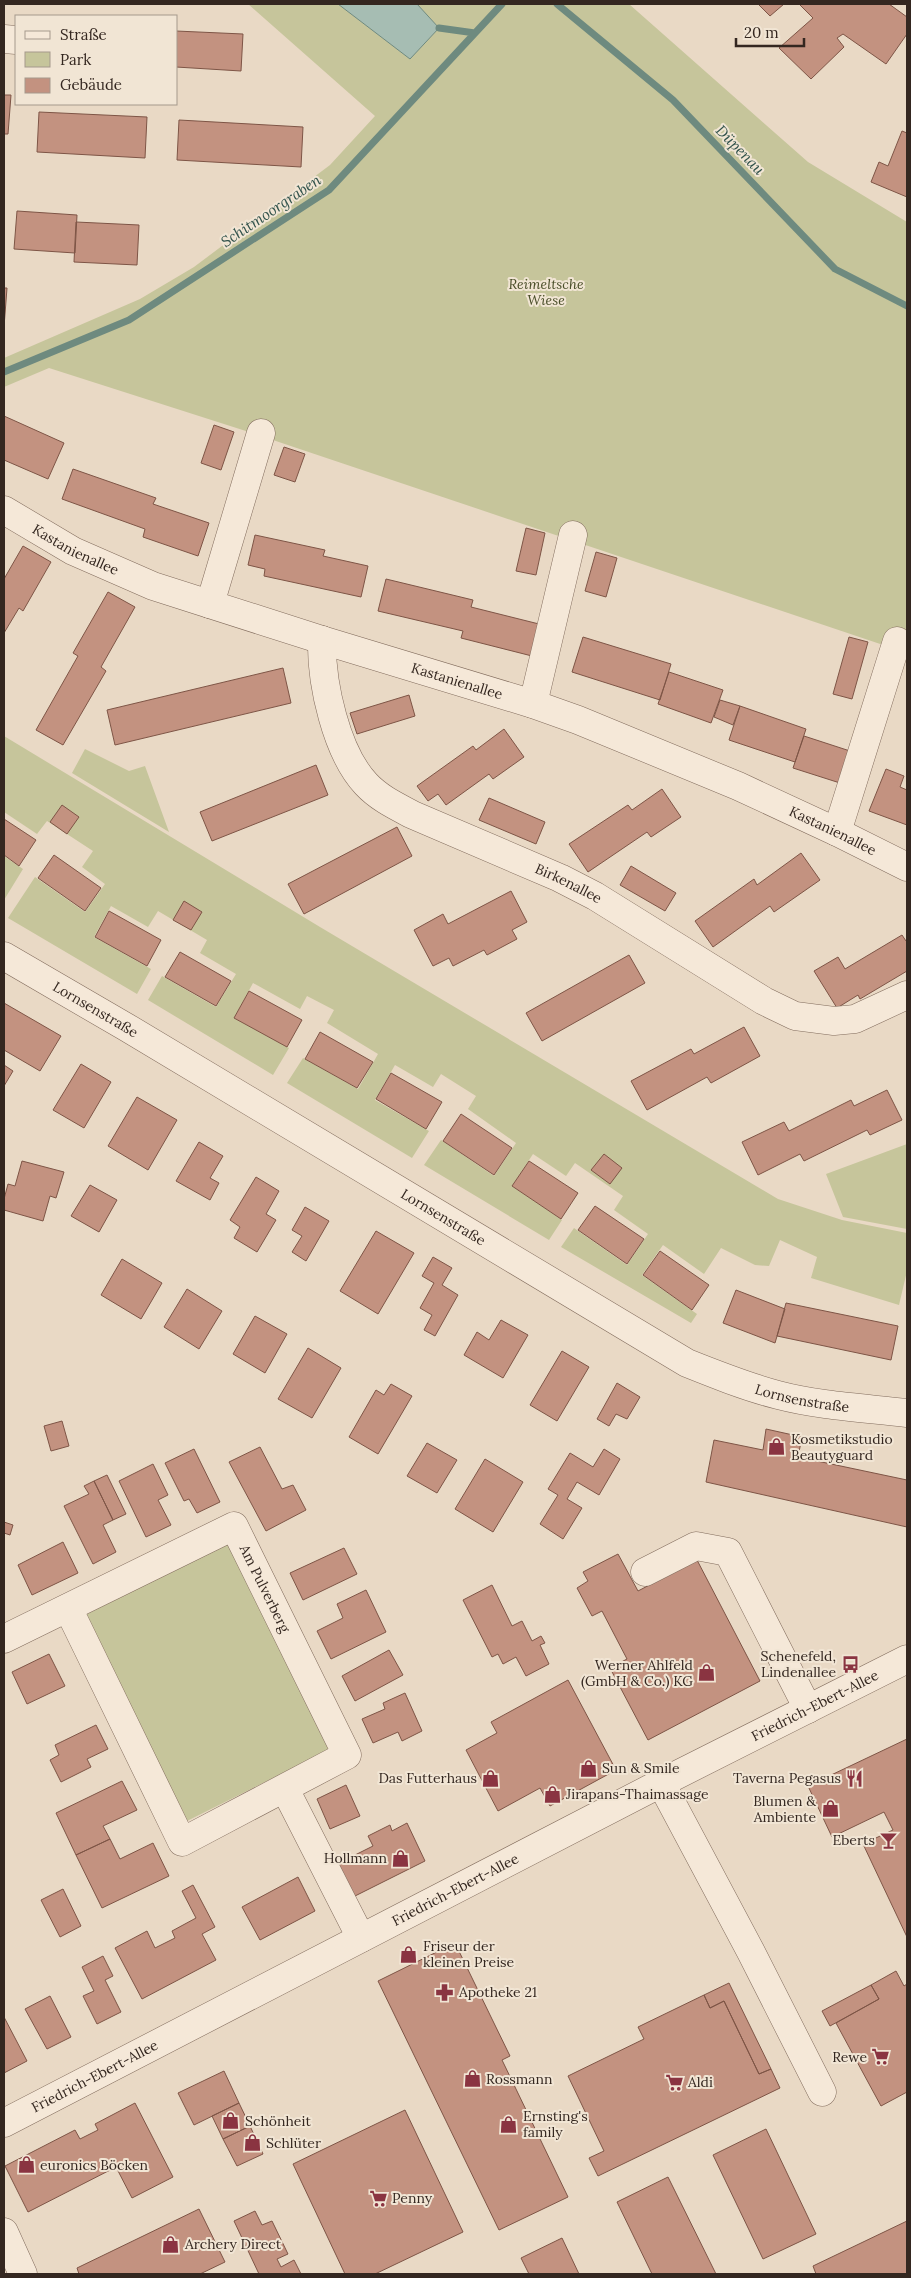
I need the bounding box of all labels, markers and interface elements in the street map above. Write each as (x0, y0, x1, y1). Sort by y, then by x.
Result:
legend (15, 15, 178, 105)
scale bar (736, 15, 804, 47)
text: 20 m (744, 23, 779, 42)
text: Straße (60, 25, 107, 44)
text: Park (60, 50, 91, 69)
text: Gebäude (60, 75, 122, 94)
water label: Düpenau (712, 121, 769, 179)
water label: Schitmoorgraben (217, 170, 325, 251)
park label: Reimeltsche Wiese (508, 275, 584, 309)
street label: Kastanienallee (29, 520, 122, 579)
street label: Kastanienallee (409, 659, 505, 703)
street label: Kastanienallee (786, 802, 880, 859)
street label: Birkenallee (533, 859, 606, 907)
street label: Lornsenstraße (50, 977, 142, 1041)
street label: Lornsenstraße (398, 1185, 489, 1250)
street label: Lornsenstraße (753, 1380, 851, 1416)
place label: Kosmetikstudio Beautyguard (791, 1430, 893, 1464)
shop icon: Kosmetikstudio Beautyguard (767, 1437, 787, 1457)
street label: Am Pulverberg (235, 1541, 294, 1636)
place label: Schenefeld, Lindenallee (761, 1647, 836, 1681)
bus stop icon: Schenefeld, Lindenallee (840, 1654, 860, 1674)
place label: Werner Ahlfeld (GmbH & Co.) KG (581, 1656, 693, 1690)
shop icon: Werner Ahlfeld (GmbH & Co.) KG (697, 1663, 717, 1683)
street label: Friedrich-Ebert-Allee (748, 1666, 882, 1745)
shop icon: Sun & Smile (578, 1758, 598, 1778)
place label: Sun & Smile (602, 1759, 680, 1777)
shop icon: Das Futterhaus (481, 1768, 501, 1788)
restaurant icon: Taverna Pegasus (845, 1768, 865, 1788)
place label: Das Futterhaus (378, 1769, 477, 1787)
place label: Taverna Pegasus (733, 1769, 841, 1787)
shop icon: Jirapans-Thaimassage (542, 1784, 562, 1804)
place label: Jirapans-Thaimassage (565, 1785, 709, 1803)
place label: Blumen & Ambiente (753, 1792, 816, 1826)
shop icon: Blumen & Ambiente (820, 1799, 840, 1819)
bar icon: Eberts (879, 1830, 899, 1850)
place label: Eberts (832, 1831, 875, 1849)
shop icon: Hollmann (391, 1848, 411, 1868)
place label: Hollmann (324, 1849, 387, 1867)
street label: Friedrich-Ebert-Allee (389, 1849, 522, 1930)
place label: Friseur der kleinen Preise (423, 1937, 515, 1971)
shop icon: Friseur der kleinen Preise (399, 1944, 419, 1964)
pharmacy icon: Apotheke 21 (435, 1982, 455, 2002)
place label: Apotheke 21 (458, 1983, 537, 2001)
street label: Friedrich-Ebert-Allee (28, 2036, 161, 2116)
supermarket icon: Rewe (871, 2047, 891, 2067)
place label: Rewe (832, 2048, 867, 2066)
shop icon: Rossmann (462, 2069, 482, 2089)
place label: Rossmann (486, 2070, 553, 2088)
supermarket icon: Aldi (664, 2072, 684, 2092)
place label: Aldi (687, 2073, 713, 2091)
place label: Ernsting's family (523, 2107, 588, 2141)
shop icon: Schönheit (221, 2111, 241, 2131)
place label: Schönheit (245, 2112, 312, 2130)
shop icon: Ernsting's family (499, 2114, 519, 2134)
shop icon: Schlüter (242, 2133, 262, 2153)
place label: Schlüter (266, 2134, 321, 2152)
shop icon: euronics Böcken (16, 2155, 36, 2175)
place label: euronics Böcken (40, 2156, 148, 2174)
supermarket icon: Penny (368, 2188, 388, 2208)
place label: Penny (392, 2189, 433, 2207)
shop icon: Archery Direct (161, 2234, 181, 2254)
place label: Archery Direct (184, 2235, 282, 2253)

